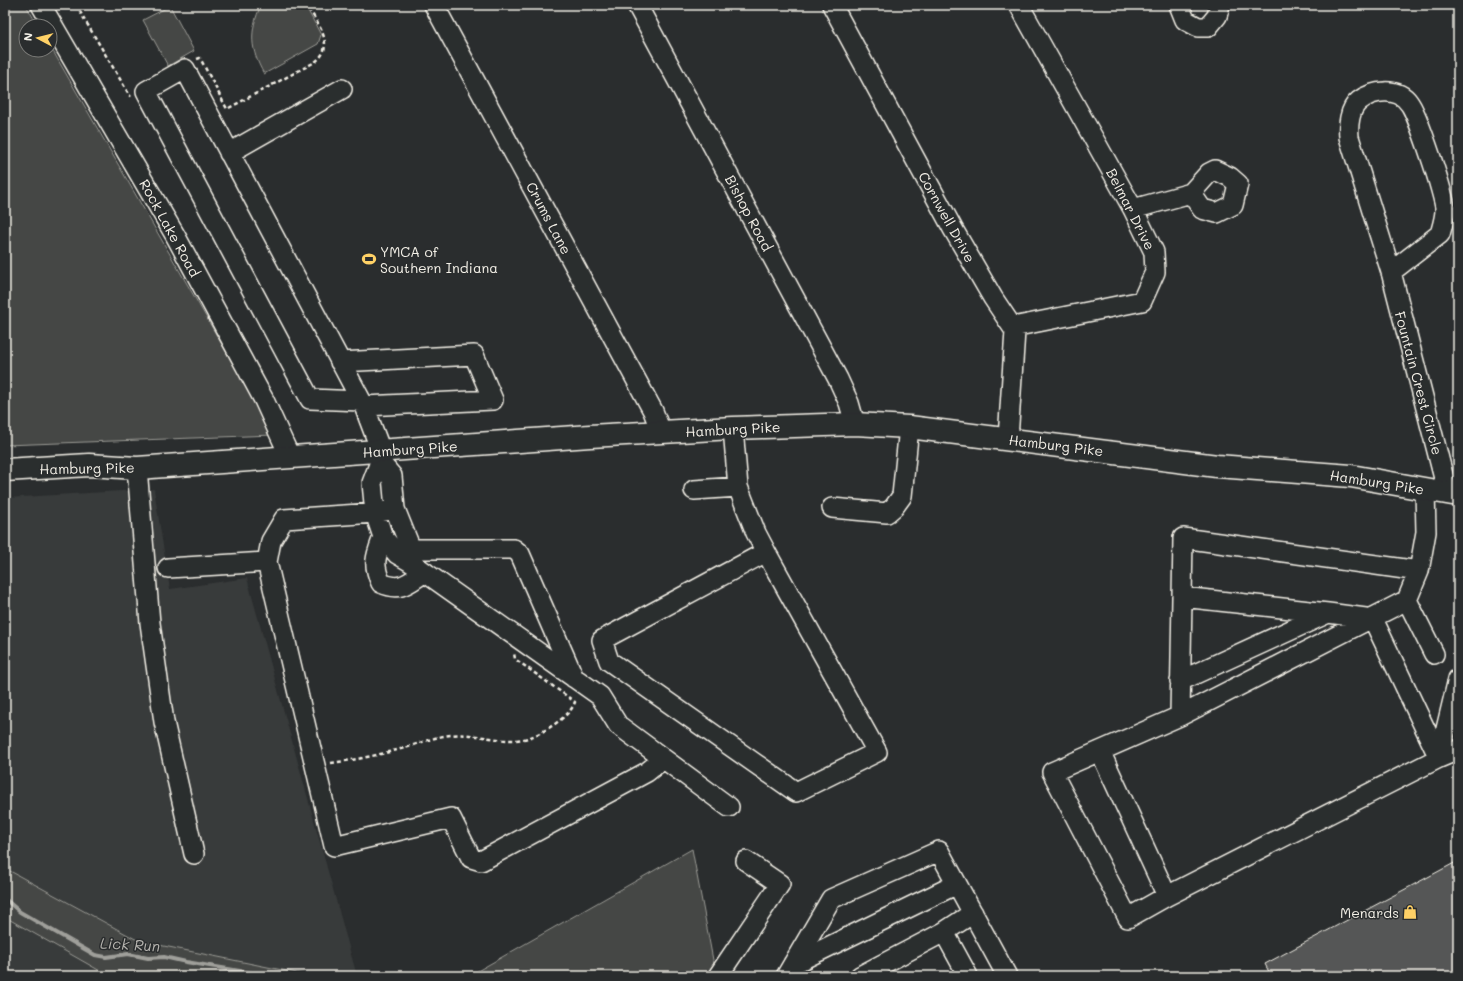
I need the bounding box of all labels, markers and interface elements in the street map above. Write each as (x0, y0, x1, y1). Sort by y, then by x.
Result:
north arrow (18, 18, 58, 58)
text: N (20, 32, 36, 42)
street label: Belmar Drive (1102, 165, 1160, 253)
street label: Cornwell Drive (914, 168, 980, 266)
street label: Bishop Road (721, 171, 777, 255)
street label: Rock Lake Road (135, 176, 205, 280)
street label: Crums Lane (522, 178, 576, 258)
place label: YMCA of Southern Indiana (380, 242, 498, 277)
sports icon: YMCA of Southern Indiana (361, 251, 377, 267)
street label: Fountain Crest Circle (1391, 309, 1447, 457)
street label: Hamburg Pike (685, 417, 781, 441)
street label: Hamburg Pike (1008, 430, 1104, 460)
street label: Hamburg Pike (362, 436, 458, 462)
street label: Hamburg Pike (39, 458, 135, 478)
street label: Hamburg Pike (1329, 465, 1425, 499)
place label: Menards (1340, 903, 1399, 922)
shop icon: Menards (1402, 904, 1418, 920)
water label: Lick Run (99, 932, 161, 956)

